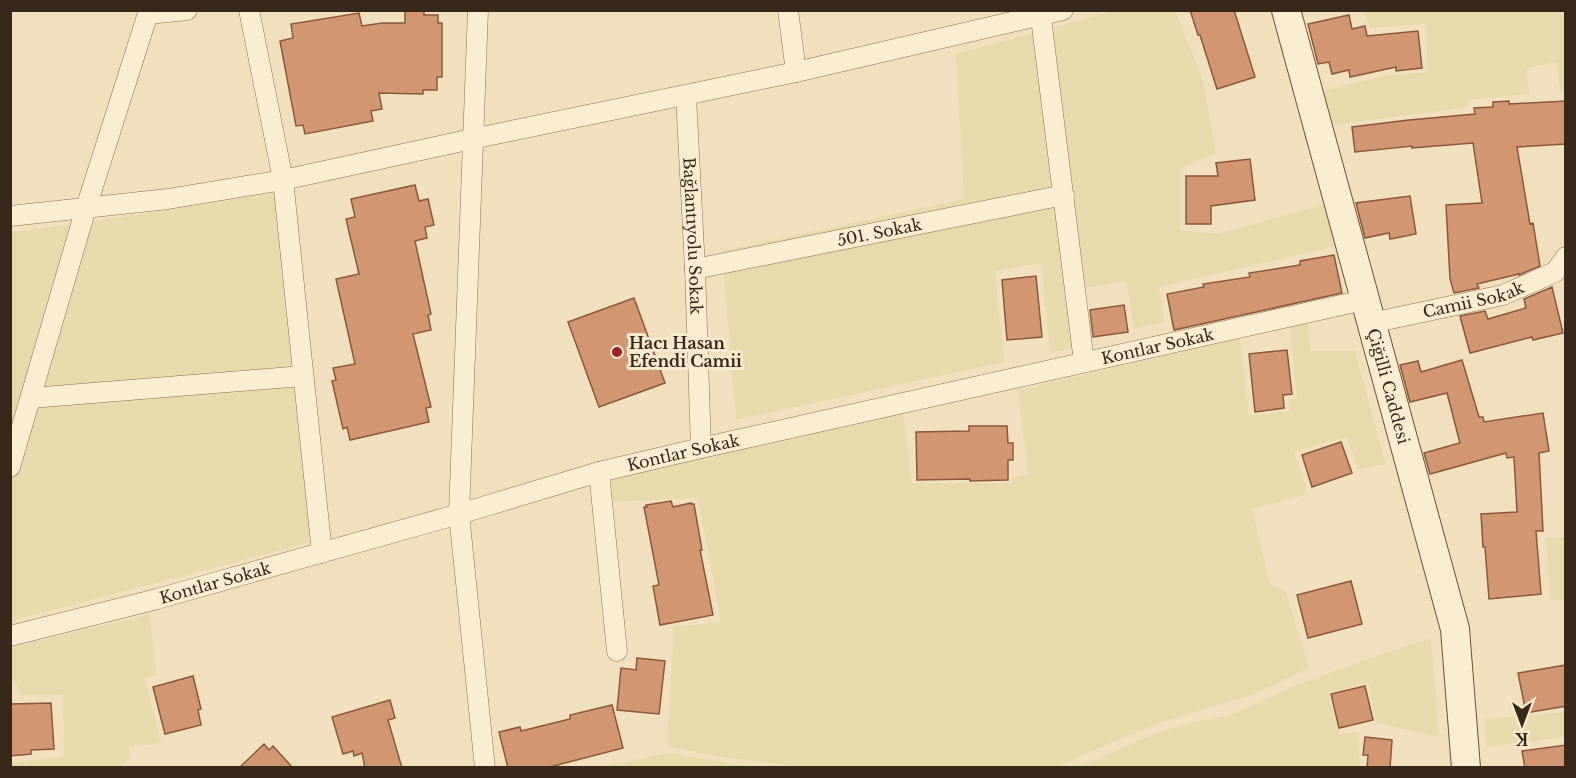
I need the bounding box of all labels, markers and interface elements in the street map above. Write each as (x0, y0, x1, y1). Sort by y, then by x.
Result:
street label: Bağlantıyolu Sokak (679, 157, 707, 315)
street label: 501. Sokak (835, 214, 924, 250)
street label: Camii Sokak (1421, 277, 1527, 322)
street label: Kontlar Sokak (1099, 324, 1216, 368)
street label: Çiğilli Caddesi (1363, 326, 1414, 447)
place label: Hacı Hasan Efendi Camii (629, 333, 742, 371)
marker: Hacı Hasan Efendi Camii (610, 345, 624, 359)
street label: Kontlar Sokak (625, 430, 742, 475)
street label: Kontlar Sokak (157, 557, 273, 608)
north arrow (1492, 694, 1552, 754)
text: K (1515, 729, 1529, 749)

